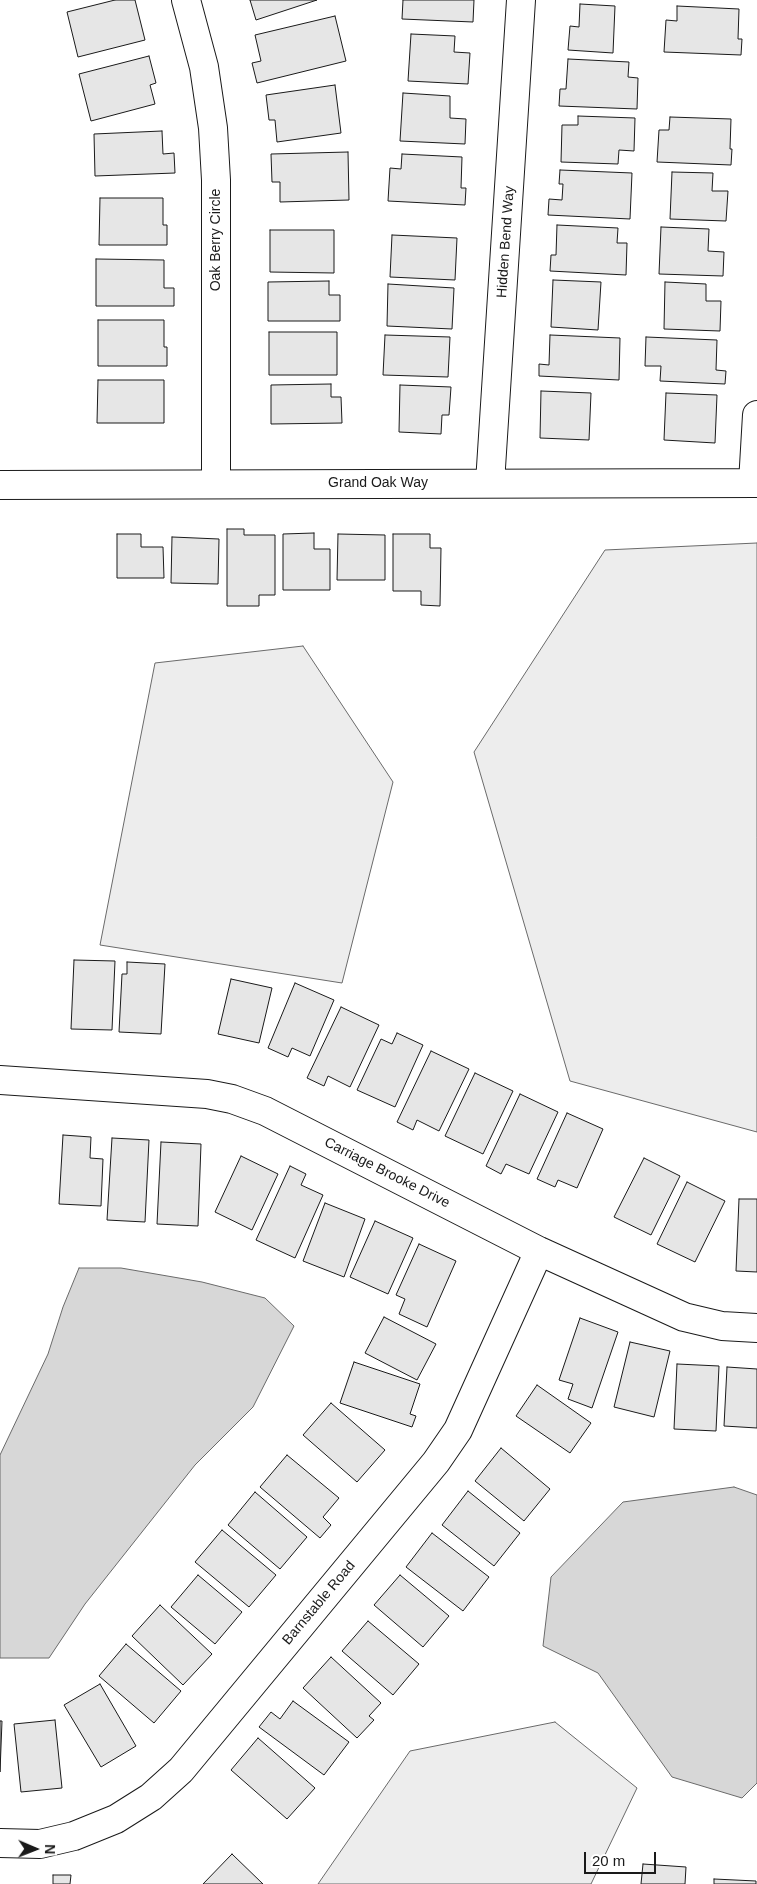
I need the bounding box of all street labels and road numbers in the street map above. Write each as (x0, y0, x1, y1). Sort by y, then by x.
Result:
street label: Hidden Bend Way (494, 185, 518, 299)
street label: Oak Berry Circle (208, 189, 224, 291)
street label: Grand Oak Way (328, 475, 428, 491)
street label: Carriage Brooke Drive (321, 1134, 453, 1212)
street label: Barnstable Road (279, 1558, 359, 1648)

